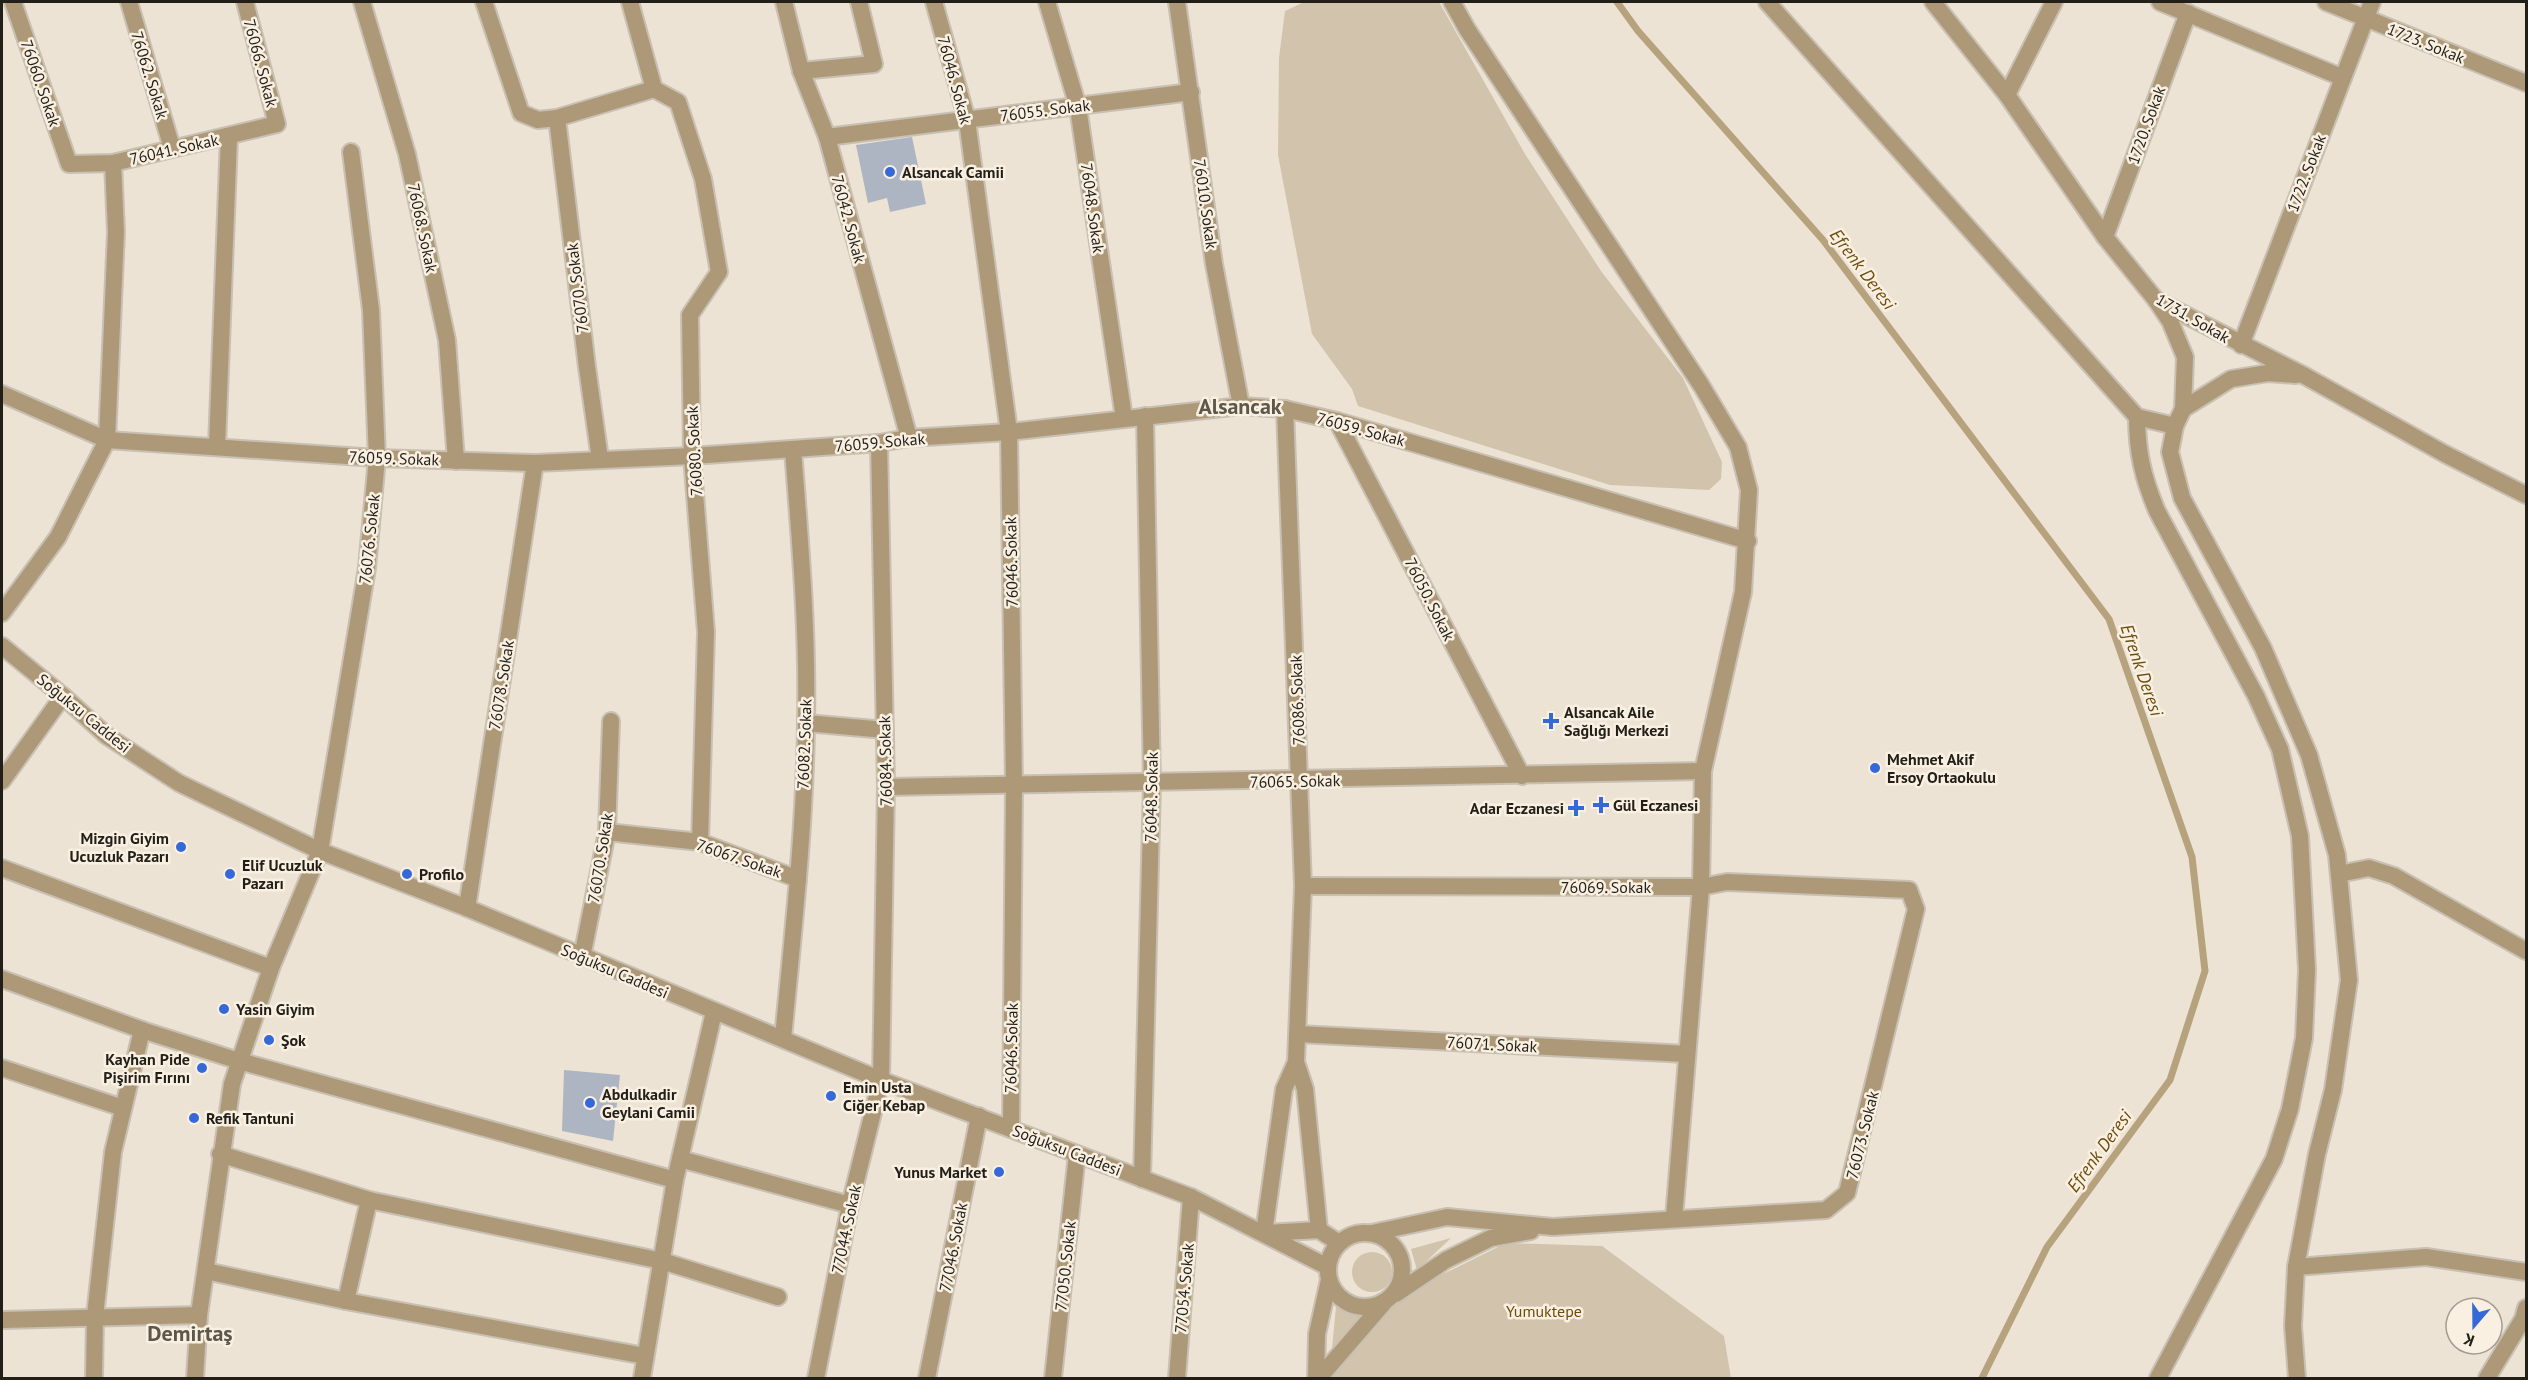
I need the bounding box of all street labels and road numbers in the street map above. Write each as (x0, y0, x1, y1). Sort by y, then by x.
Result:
street label: 76066. Sokak (240, 17, 282, 110)
street label: 1723. Sokak (2384, 18, 2468, 68)
street label: 76062. Sokak (127, 29, 173, 121)
street label: 76046. Sokak (934, 34, 976, 127)
street label: 76060. Sokak (17, 37, 65, 129)
street label: 1720. Sokak (2123, 83, 2169, 167)
street label: 76055. Sokak (999, 95, 1091, 125)
street label: 76041. Sokak (128, 129, 221, 169)
street label: 1722. Sokak (2282, 131, 2330, 215)
street label: 76010. Sokak (1190, 158, 1222, 250)
street label: 76048. Sokak (1077, 162, 1109, 254)
street label: 76042. Sokak (828, 173, 870, 266)
street label: 76068. Sokak (404, 182, 442, 275)
street label: 76070. Sokak (562, 242, 592, 334)
street label: 1731. Sokak (2153, 289, 2234, 347)
street label: 76080. Sokak (682, 405, 706, 497)
street label: 76059. Sokak (1315, 408, 1408, 450)
street label: 76059. Sokak (834, 428, 926, 456)
street label: 76059. Sokak (348, 446, 440, 470)
street label: 76076. Sokak (354, 493, 384, 585)
street label: 76046. Sokak (1000, 516, 1022, 607)
street label: 76050. Sokak (1401, 554, 1460, 644)
street label: 76078. Sokak (484, 638, 518, 731)
street label: 76086. Sokak (1285, 654, 1309, 746)
street label: Soğuksu Caddesi (33, 669, 135, 757)
street label: 76082. Sokak (792, 698, 816, 790)
street label: 76084. Sokak (874, 715, 896, 806)
street label: 76048. Sokak (1140, 751, 1162, 842)
street label: 76065. Sokak (1250, 770, 1341, 792)
street label: 76070. Sokak (583, 811, 617, 904)
street label: 76067. Sokak (694, 834, 784, 882)
street label: 76069. Sokak (1561, 877, 1652, 897)
street label: Soğuksu Caddesi (558, 939, 672, 1003)
street label: 76046. Sokak (1000, 1002, 1022, 1093)
street label: 76071. Sokak (1446, 1032, 1538, 1056)
street label: 76073. Sokak (1841, 1088, 1883, 1181)
street label: Soğuksu Caddesi (1010, 1120, 1124, 1180)
street label: 77044. Sokak (827, 1182, 865, 1275)
street label: 77046. Sokak (935, 1200, 972, 1293)
street label: 77050. Sokak (1050, 1220, 1080, 1312)
street label: 77054. Sokak (1170, 1242, 1198, 1334)

